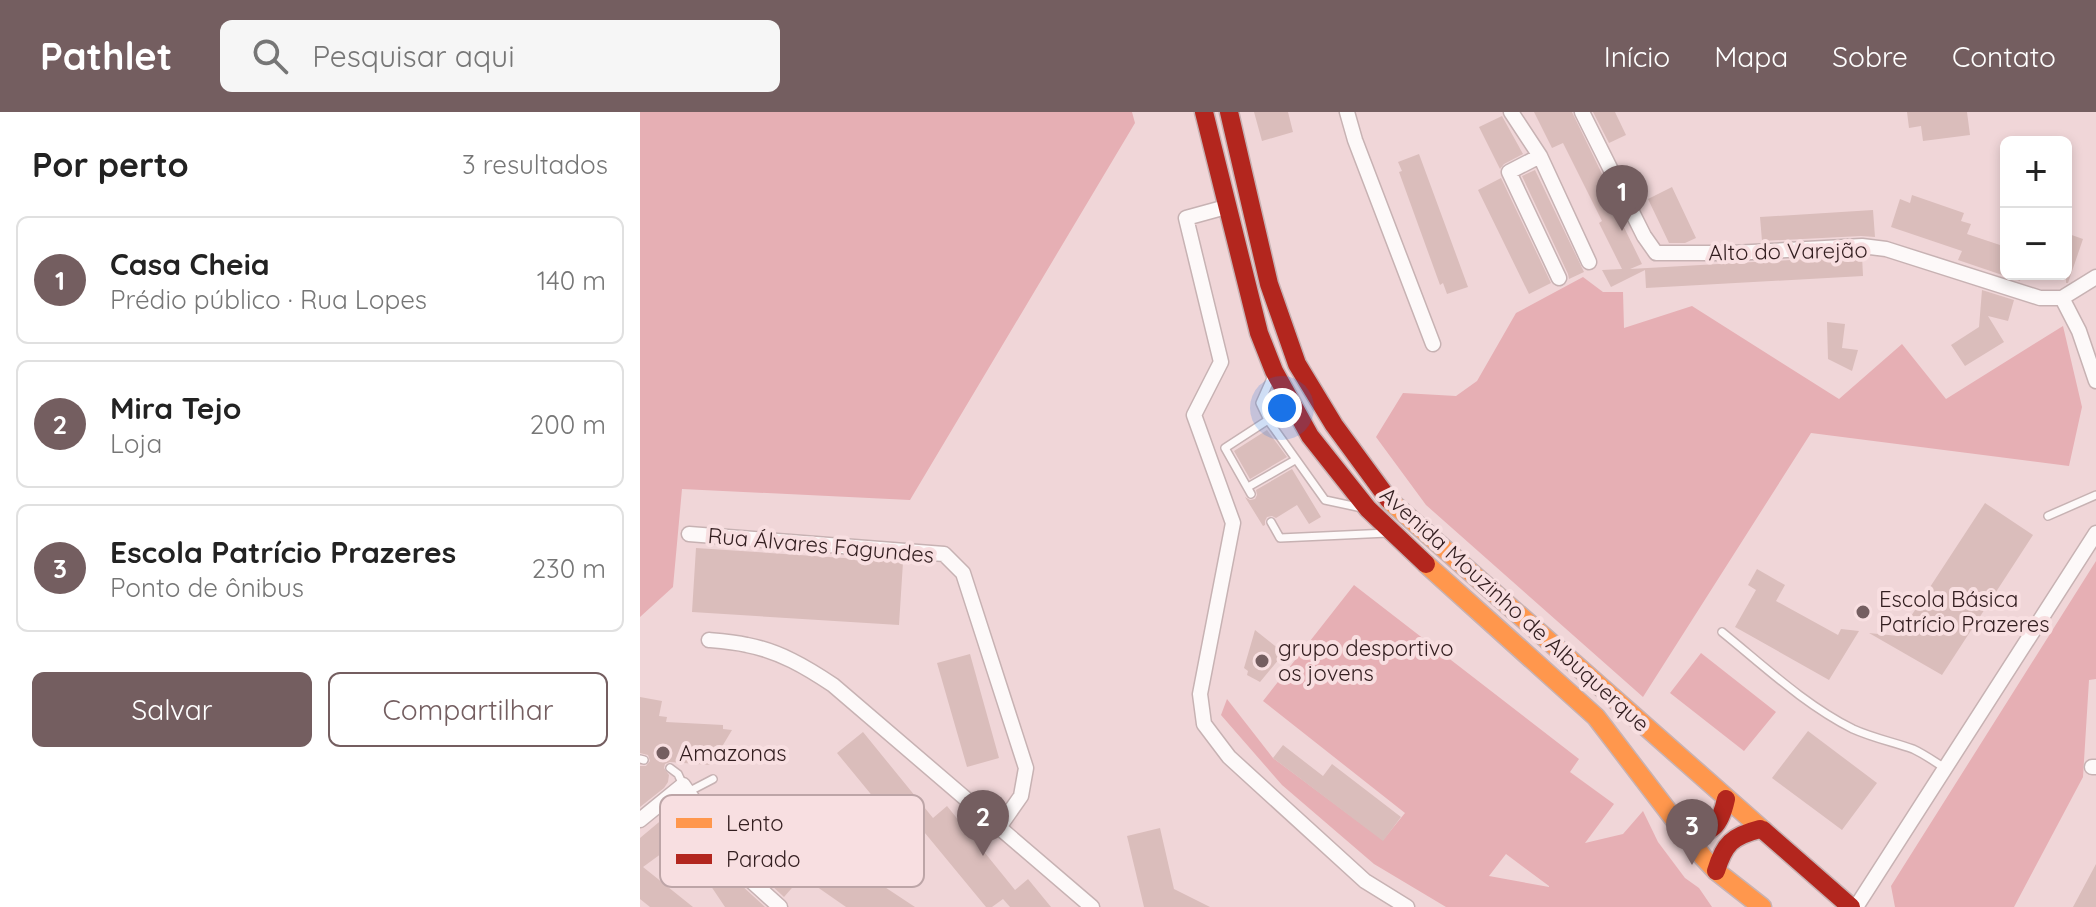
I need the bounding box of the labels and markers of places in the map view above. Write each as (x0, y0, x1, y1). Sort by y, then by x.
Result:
pin: 1 (1596, 165, 1648, 231)
place label: Escola Básica Patrício Prazeres (1879, 585, 2050, 638)
marker: Escola Básica Patrício Prazeres (1854, 603, 1872, 621)
place label: grupo desportivo os jovens (1278, 634, 1454, 687)
marker: grupo desportivo os jovens (1253, 652, 1271, 670)
place label: Amazonas (679, 739, 787, 767)
marker: Amazonas (654, 744, 672, 762)
pin: 2 (957, 790, 1009, 856)
pin: 3 (1666, 799, 1718, 865)

